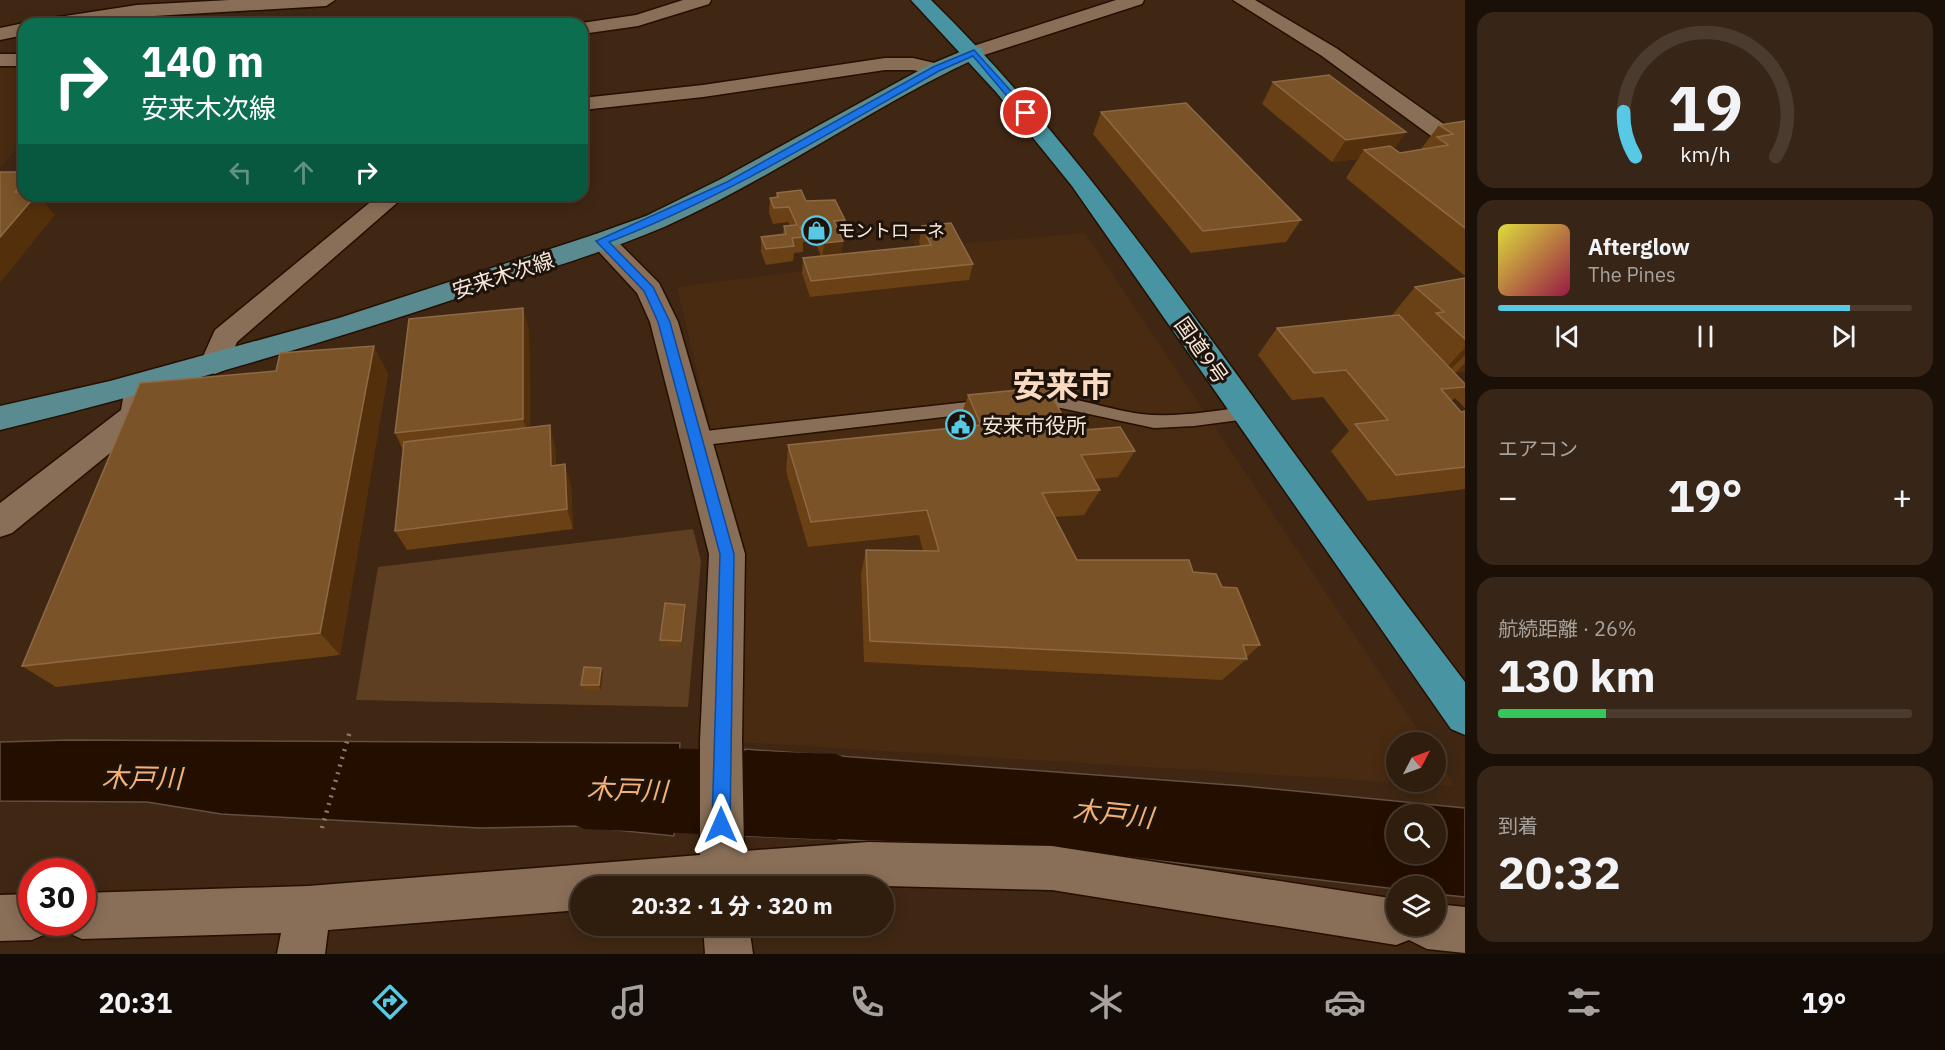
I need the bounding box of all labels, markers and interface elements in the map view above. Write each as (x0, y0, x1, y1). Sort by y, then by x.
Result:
text: 140 m (141, 34, 264, 89)
icon: right (42, 42, 120, 120)
text: 19 (1668, 67, 1742, 148)
pin (1000, 87, 1051, 138)
text: 安来木次線 (141, 90, 276, 125)
icon: arrive (1009, 96, 1042, 129)
text: km/h (1680, 141, 1730, 169)
icon: left (224, 156, 257, 189)
icon: ahead (287, 156, 320, 189)
icon: right (350, 156, 383, 189)
shop icon: モントローネ (800, 214, 832, 246)
place label: モントローネ (837, 219, 945, 242)
text: Afterglow (1588, 232, 1690, 261)
street label: 安来木次線 (449, 245, 557, 305)
text: The Pines (1588, 261, 1676, 288)
street label: 国道9号 (1169, 311, 1235, 389)
icon: previous (1551, 320, 1584, 353)
icon: pause (1689, 320, 1722, 353)
icon: next (1827, 320, 1860, 353)
district label: 安来市 (1013, 363, 1112, 406)
public building icon: 安来市役所 (945, 409, 977, 441)
place label: 安来市役所 (982, 411, 1087, 439)
text: エアコン (1498, 435, 1578, 462)
text: 19° (1667, 466, 1743, 524)
text: − (1498, 475, 1518, 518)
text: + (1892, 475, 1912, 518)
text: 航続距離 · 26% (1498, 615, 1637, 642)
text: 130 km (1498, 646, 1656, 704)
north arrow (1386, 732, 1446, 792)
map controls (1386, 732, 1446, 936)
water label: 木戸川 (101, 759, 186, 795)
water label: 木戸川 (586, 770, 671, 808)
water label: 木戸川 (1071, 791, 1158, 835)
position arrow (689, 793, 753, 857)
button: search (1386, 804, 1446, 864)
text: 到着 (1498, 812, 1538, 839)
text: 20:32 (1498, 843, 1621, 901)
speed limit sign: 30 (18, 858, 96, 936)
button: layers (1386, 876, 1446, 936)
text: 20:32 · 1 分 · 320 m (631, 891, 833, 920)
icon: directions (369, 981, 411, 1023)
icon: music (608, 981, 650, 1023)
icon: phone (846, 981, 888, 1023)
icon: climate (1085, 981, 1127, 1023)
icon: car (1324, 981, 1366, 1023)
icon: filters (1563, 981, 1605, 1023)
text: 20:31 (98, 985, 172, 1020)
text: 19° (1801, 985, 1847, 1020)

